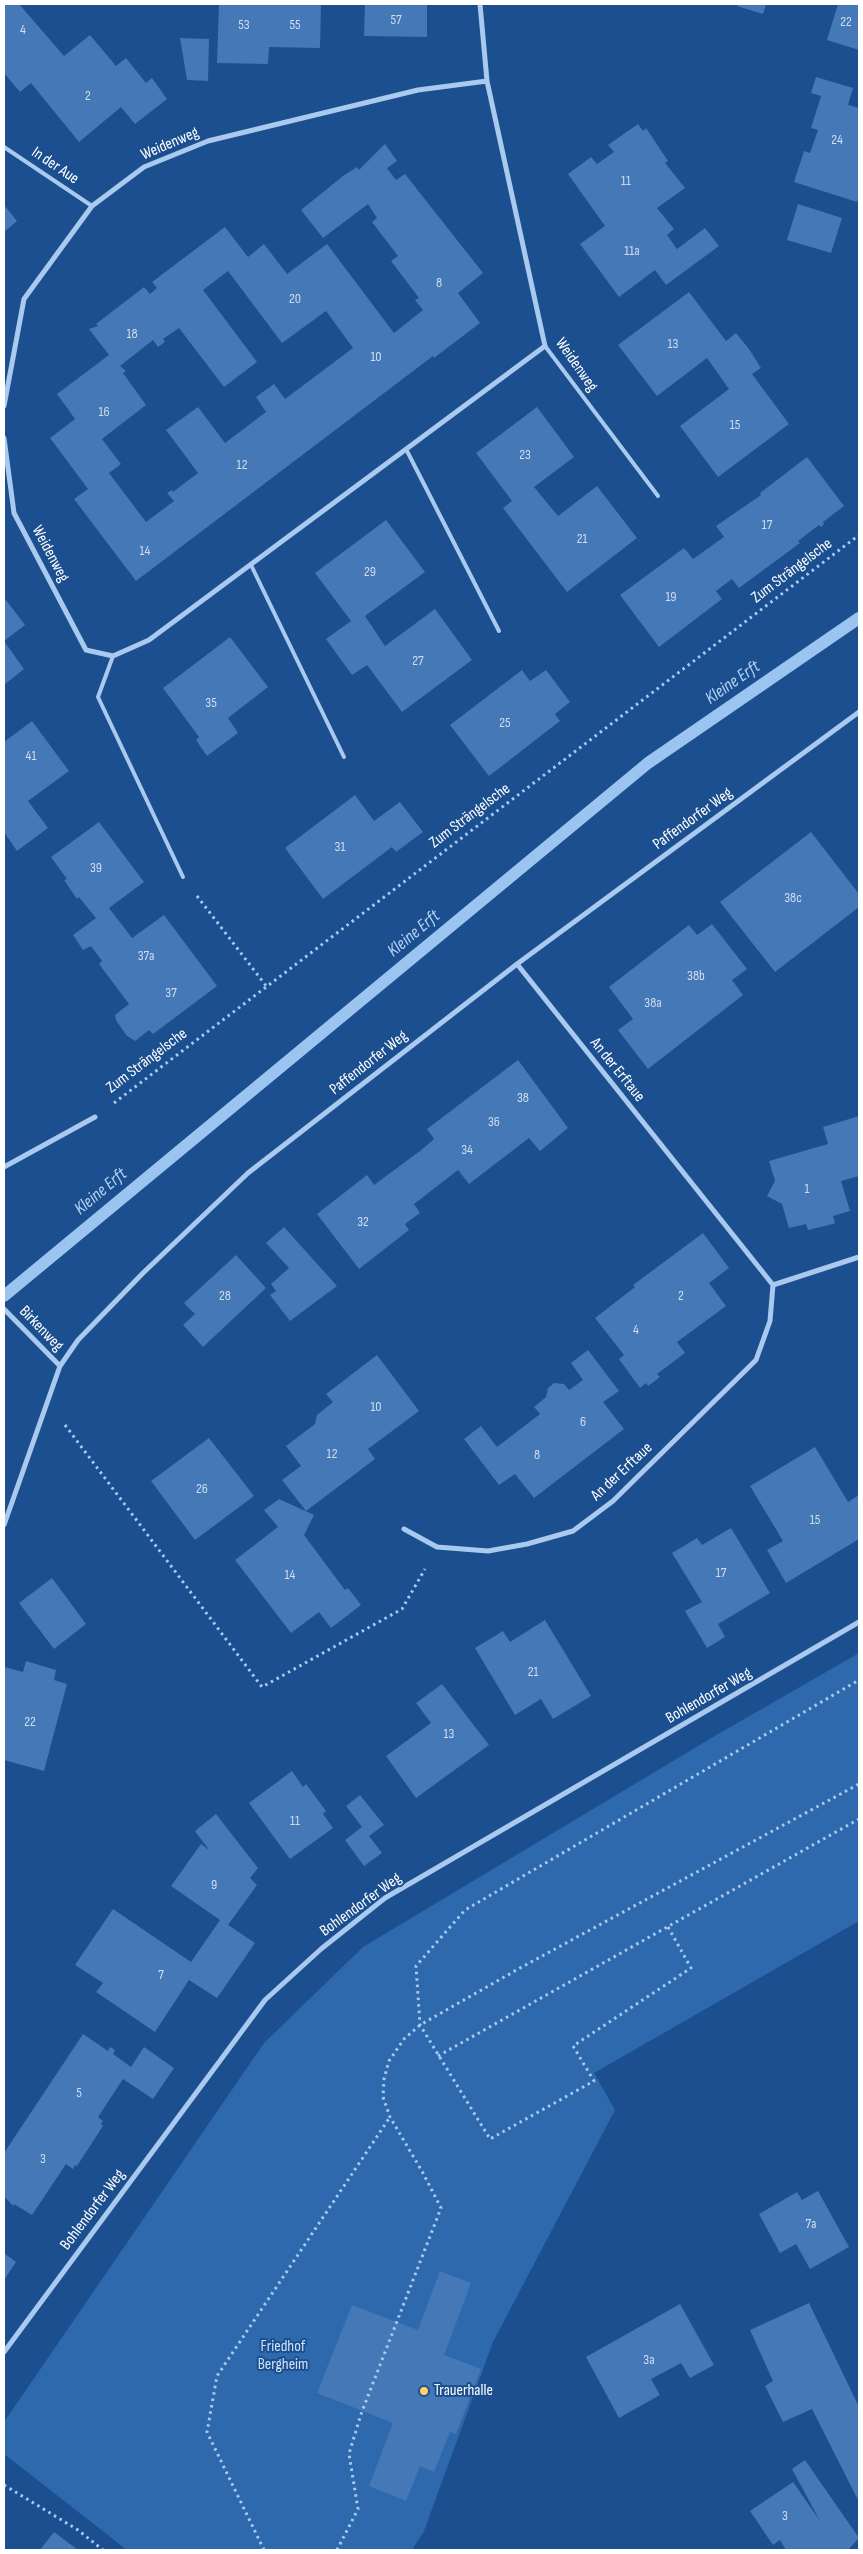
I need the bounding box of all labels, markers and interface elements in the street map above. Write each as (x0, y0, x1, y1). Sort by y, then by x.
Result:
house number: 57 (390, 12, 402, 28)
house number: 22 (840, 14, 852, 30)
house number: 53 (238, 17, 250, 33)
house number: 55 (289, 17, 301, 33)
house number: 4 (20, 22, 26, 38)
house number: 2 (85, 88, 91, 104)
street label: Weidenweg (138, 123, 202, 165)
house number: 24 (831, 132, 843, 148)
street label: In der Aue (28, 143, 82, 189)
house number: 11 (621, 173, 631, 189)
house number: 11a (624, 243, 640, 259)
house number: 8 (436, 275, 442, 291)
house number: 20 (289, 291, 301, 307)
house number: 18 (126, 326, 138, 342)
street label: Weidenweg (551, 334, 601, 396)
house number: 13 (668, 336, 678, 352)
house number: 10 (370, 349, 382, 365)
house number: 16 (98, 404, 110, 420)
house number: 15 (730, 417, 740, 433)
house number: 23 (519, 447, 531, 463)
house number: 12 (237, 457, 247, 473)
house number: 17 (762, 517, 772, 533)
street label: Weidenweg (27, 522, 73, 586)
house number: 21 (577, 531, 587, 547)
street label: Zum Strängelsche (748, 534, 836, 608)
house number: 14 (140, 543, 150, 559)
house number: 29 (364, 564, 376, 580)
house number: 19 (665, 589, 677, 605)
house number: 27 (412, 653, 424, 669)
water label: Kleine Erft (701, 656, 765, 710)
house number: 35 (205, 695, 217, 711)
house number: 25 (499, 715, 511, 731)
house number: 41 (26, 748, 36, 764)
street label: Zum Strängelsche (426, 779, 514, 853)
street label: Paffendorfer Weg (649, 784, 737, 854)
house number: 31 (335, 839, 345, 855)
house number: 39 (90, 860, 102, 876)
house number: 38c (784, 890, 802, 906)
water label: Kleine Erft (383, 906, 445, 962)
house number: 37a (138, 948, 154, 964)
house number: 38b (687, 968, 705, 984)
house number: 37 (165, 985, 177, 1001)
house number: 38a (644, 995, 662, 1011)
street label: Zum Strängelsche (103, 1024, 191, 1098)
street label: Paffendorfer Weg (326, 1027, 412, 1099)
street label: An der Erftaue (585, 1034, 649, 1106)
house number: 38 (517, 1090, 529, 1106)
house number: 36 (488, 1114, 500, 1130)
house number: 34 (461, 1142, 473, 1158)
water label: Kleine Erft (70, 1164, 132, 1220)
house number: 1 (805, 1181, 809, 1197)
house number: 32 (357, 1214, 369, 1230)
house number: 28 (219, 1288, 231, 1304)
house number: 2 (678, 1288, 684, 1304)
street label: Birkenweg (15, 1302, 67, 1356)
house number: 4 (633, 1322, 639, 1338)
house number: 10 (370, 1399, 382, 1415)
house number: 6 (580, 1414, 586, 1430)
street label: An der Erftaue (587, 1439, 657, 1505)
house number: 12 (327, 1446, 337, 1462)
house number: 8 (534, 1447, 540, 1463)
house number: 26 (196, 1481, 208, 1497)
house number: 15 (810, 1512, 820, 1528)
house number: 17 (716, 1565, 726, 1581)
house number: 14 (285, 1567, 295, 1583)
house number: 21 (528, 1664, 538, 1680)
street label: Bohlendorfer Weg (663, 1664, 755, 1728)
house number: 22 (24, 1714, 36, 1730)
house number: 13 (444, 1726, 454, 1742)
house number: 11 (290, 1813, 300, 1829)
street label: Bohlendorfer Weg (317, 1869, 405, 1941)
house number: 9 (211, 1877, 217, 1893)
house number: 7 (158, 1967, 164, 1983)
house number: 5 (76, 2085, 82, 2101)
house number: 3 (40, 2151, 46, 2167)
street label: Bohlendorfer Weg (57, 2166, 129, 2254)
house number: 7a (806, 2216, 816, 2232)
park label: Friedhof Bergheim (258, 2337, 308, 2375)
house number: 3a (643, 2352, 655, 2368)
place label: Trauerhalle (434, 2381, 493, 2401)
marker: Trauerhalle (418, 2385, 430, 2397)
house number: 3 (782, 2508, 788, 2524)

